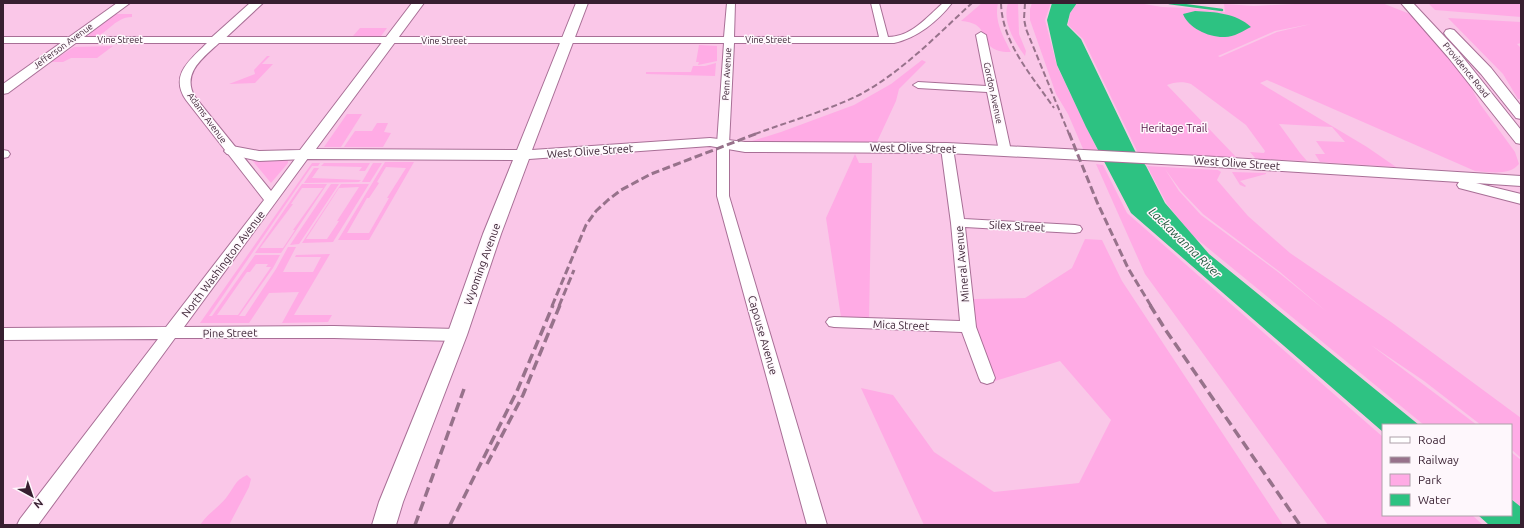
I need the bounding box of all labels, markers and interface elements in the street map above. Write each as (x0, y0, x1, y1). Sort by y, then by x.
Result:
street label: Jefferson Avenue (31, 21, 95, 71)
street label: Vine Street (97, 35, 143, 45)
street label: Vine Street (745, 35, 791, 45)
street label: Vine Street (421, 36, 467, 46)
street label: Providence Road (1441, 40, 1491, 100)
street label: Penn Avenue (721, 47, 733, 101)
street label: Gordon Avenue (982, 61, 1004, 125)
street label: Adams Avenue (185, 91, 229, 145)
park label: Heritage Trail (1141, 122, 1207, 134)
street label: West Olive Street (870, 141, 957, 155)
street label: West Olive Street (546, 142, 634, 160)
street label: West Olive Street (1193, 154, 1281, 172)
water label: Lackawanna River (1147, 205, 1224, 281)
street label: North Washington Avenue (179, 208, 267, 320)
street label: Silex Street (989, 219, 1046, 233)
street label: Wyoming Avenue (462, 221, 502, 307)
street label: Mineral Avenue (953, 225, 971, 303)
street label: Capouse Avenue (746, 294, 780, 376)
street label: Mica Street (873, 318, 930, 332)
street label: Pine Street (202, 327, 258, 339)
legend (1382, 424, 1512, 516)
text: Road (1418, 433, 1446, 446)
text: Railway (1418, 453, 1459, 466)
text: Park (1418, 473, 1442, 486)
north arrow (12, 476, 52, 516)
text: Water (1418, 493, 1451, 506)
text: N (31, 496, 45, 511)

